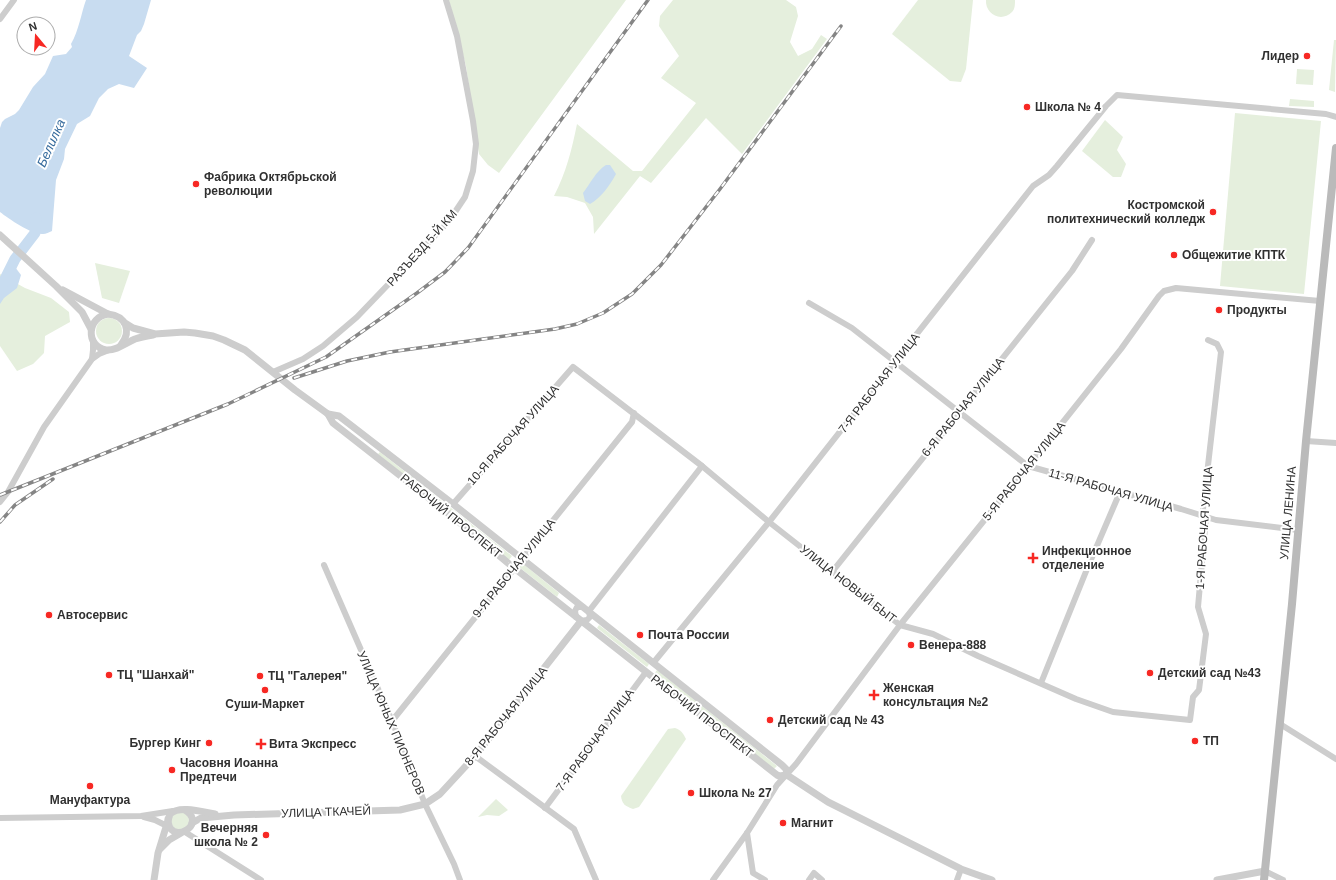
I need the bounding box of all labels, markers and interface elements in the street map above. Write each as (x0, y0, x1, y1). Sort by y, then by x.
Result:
north arrow (16, 16, 56, 56)
text: N (27, 20, 39, 33)
place label: Лидер (1262, 49, 1299, 63)
marker: Лидер (1302, 51, 1312, 61)
place label: Школа № 4 (1035, 100, 1101, 114)
marker: Школа № 4 (1022, 102, 1032, 112)
water label: Белилка (34, 117, 68, 169)
place label: Фабрика Октябрьской революции (204, 170, 337, 198)
marker: Фабрика Октябрьской революции (191, 179, 201, 189)
place label: Костромской политехнический колледж (1047, 198, 1205, 226)
street label: РАЗЪЕЗД 5-Й КМ (383, 206, 460, 289)
marker: Костромской политехнический колледж (1208, 207, 1218, 217)
place label: Общежитие КПТК (1182, 248, 1286, 262)
marker: Общежитие КПТК (1169, 250, 1179, 260)
place label: Продукты (1227, 303, 1287, 317)
marker: Продукты (1214, 305, 1224, 315)
street label: 7-Я РАБОЧАЯ УЛИЦА (836, 330, 922, 436)
street label: 6-Я РАБОЧАЯ УЛИЦА (919, 355, 1007, 459)
street label: 10-Я РАБОЧАЯ УЛИЦА (464, 382, 562, 488)
street label: 5-Я РАБОЧАЯ УЛИЦА (980, 419, 1068, 523)
street label: 11-Я РАБОЧАЯ УЛИЦА (1047, 465, 1175, 515)
street label: 1-Я РАБОЧАЯ УЛИЦА (1193, 466, 1215, 590)
street label: УЛИЦА ЛЕНИНА (1277, 466, 1299, 560)
street label: РАБОЧИЙ ПРОСПЕКТ (398, 470, 505, 561)
street label: 9-Я РАБОЧАЯ УЛИЦА (470, 516, 558, 620)
street label: УЛИЦА НОВЫЙ БЫТ (797, 541, 900, 626)
place label: Инфекционное отделение (1042, 544, 1132, 572)
marker: Инфекционное отделение (1027, 552, 1039, 564)
place label: Автосервис (57, 608, 128, 622)
marker: Автосервис (44, 610, 54, 620)
place label: Почта России (648, 628, 730, 642)
marker: Почта России (635, 630, 645, 640)
place label: Венера-888 (919, 638, 987, 652)
marker: Венера-888 (906, 640, 916, 650)
street label: УЛИЦА ЮНЫХ ПИОНЕРОВ (354, 649, 428, 797)
street label: 8-Я РАБОЧАЯ УЛИЦА (462, 664, 550, 768)
place label: Детский сад №43 (1158, 666, 1261, 680)
place label: ТЦ "Шанхай" (117, 668, 195, 682)
marker: Детский сад №43 (1145, 668, 1155, 678)
place label: ТЦ "Галерея" (268, 669, 347, 683)
marker: ТЦ "Шанхай" (104, 670, 114, 680)
marker: ТЦ "Галерея" (255, 671, 265, 681)
street label: РАБОЧИЙ ПРОСПЕКТ (648, 671, 757, 761)
place label: Женская консультация №2 (882, 681, 989, 709)
marker: Суши-Маркет (260, 685, 270, 695)
street label: 7-Я РАБОЧАЯ УЛИЦА (553, 686, 637, 794)
marker: Женская консультация №2 (868, 689, 880, 701)
place label: Суши-Маркет (225, 697, 305, 711)
place label: Детский сад № 43 (778, 713, 885, 727)
marker: Детский сад № 43 (765, 715, 775, 725)
place label: ТП (1203, 734, 1219, 748)
place label: Бургер Кинг (129, 736, 201, 750)
marker: ТП (1190, 736, 1200, 746)
place label: Вита Экспресс (269, 737, 357, 751)
marker: Бургер Кинг (204, 738, 214, 748)
marker: Вита Экспресс (256, 739, 266, 749)
place label: Часовня Иоанна Предтечи (180, 756, 278, 784)
marker: Часовня Иоанна Предтечи (167, 765, 177, 775)
marker: Мануфактура (85, 781, 95, 791)
place label: Школа № 27 (699, 786, 772, 800)
marker: Школа № 27 (686, 788, 696, 798)
place label: Мануфактура (50, 793, 131, 807)
street label: УЛИЦА ТКАЧЕЙ (281, 802, 371, 821)
place label: Магнит (791, 816, 833, 830)
marker: Магнит (778, 818, 788, 828)
place label: Вечерняя школа № 2 (194, 821, 258, 849)
marker: Вечерняя школа № 2 (261, 830, 271, 840)

